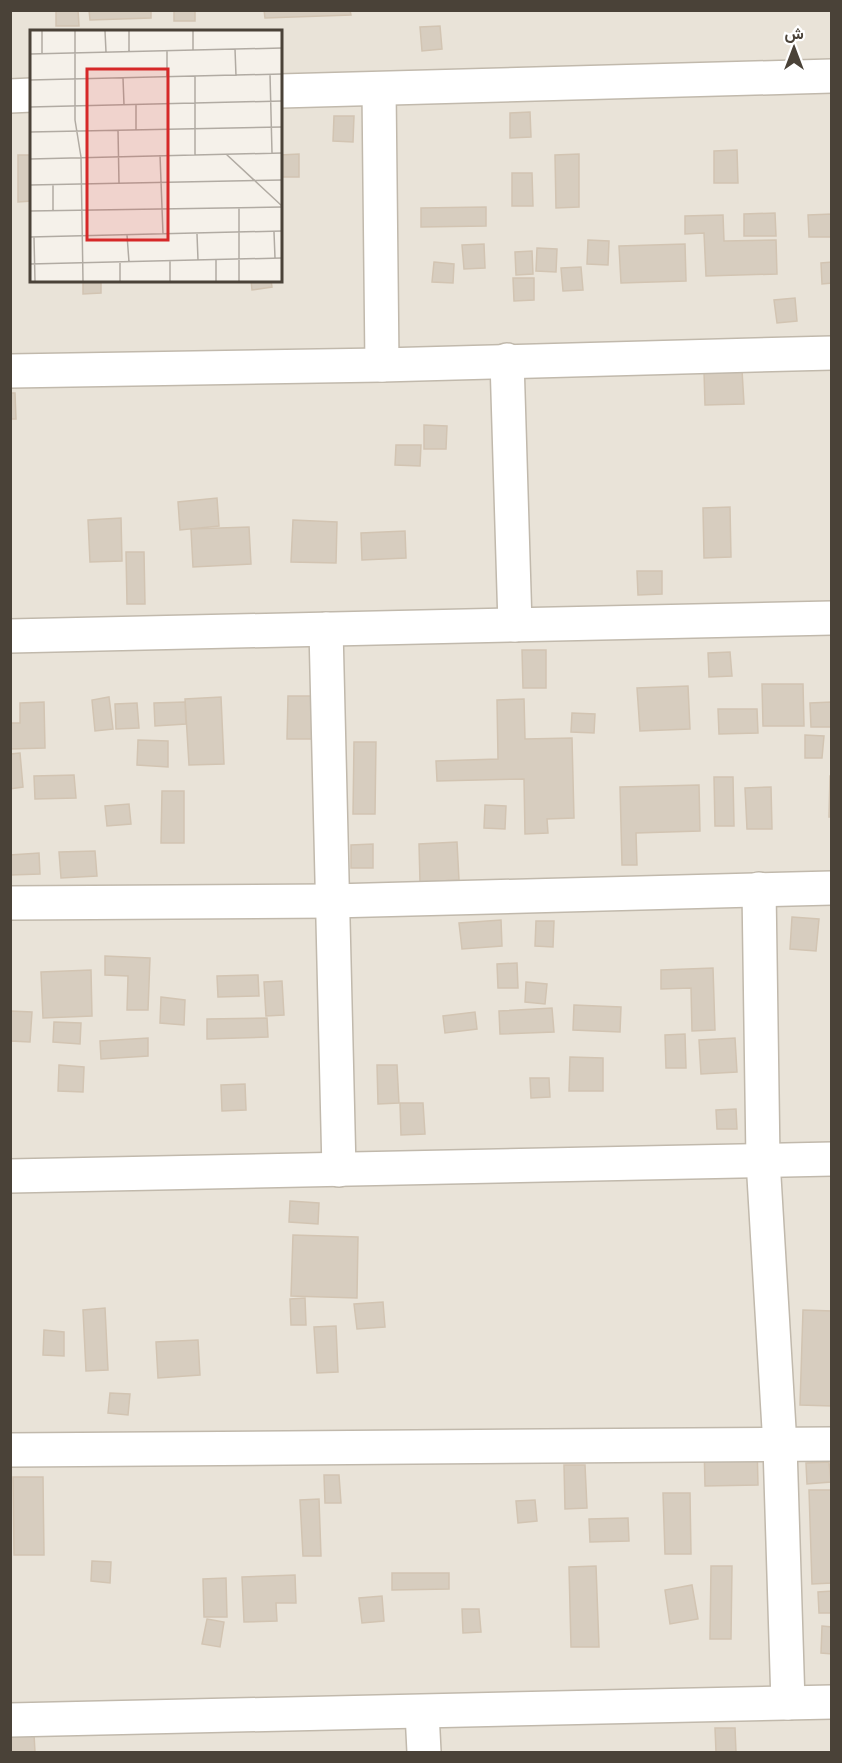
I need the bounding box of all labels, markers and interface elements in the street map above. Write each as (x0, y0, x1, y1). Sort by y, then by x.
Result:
north arrow (764, 18, 824, 78)
text: ش (784, 26, 804, 43)
inset map (30, 30, 282, 282)

